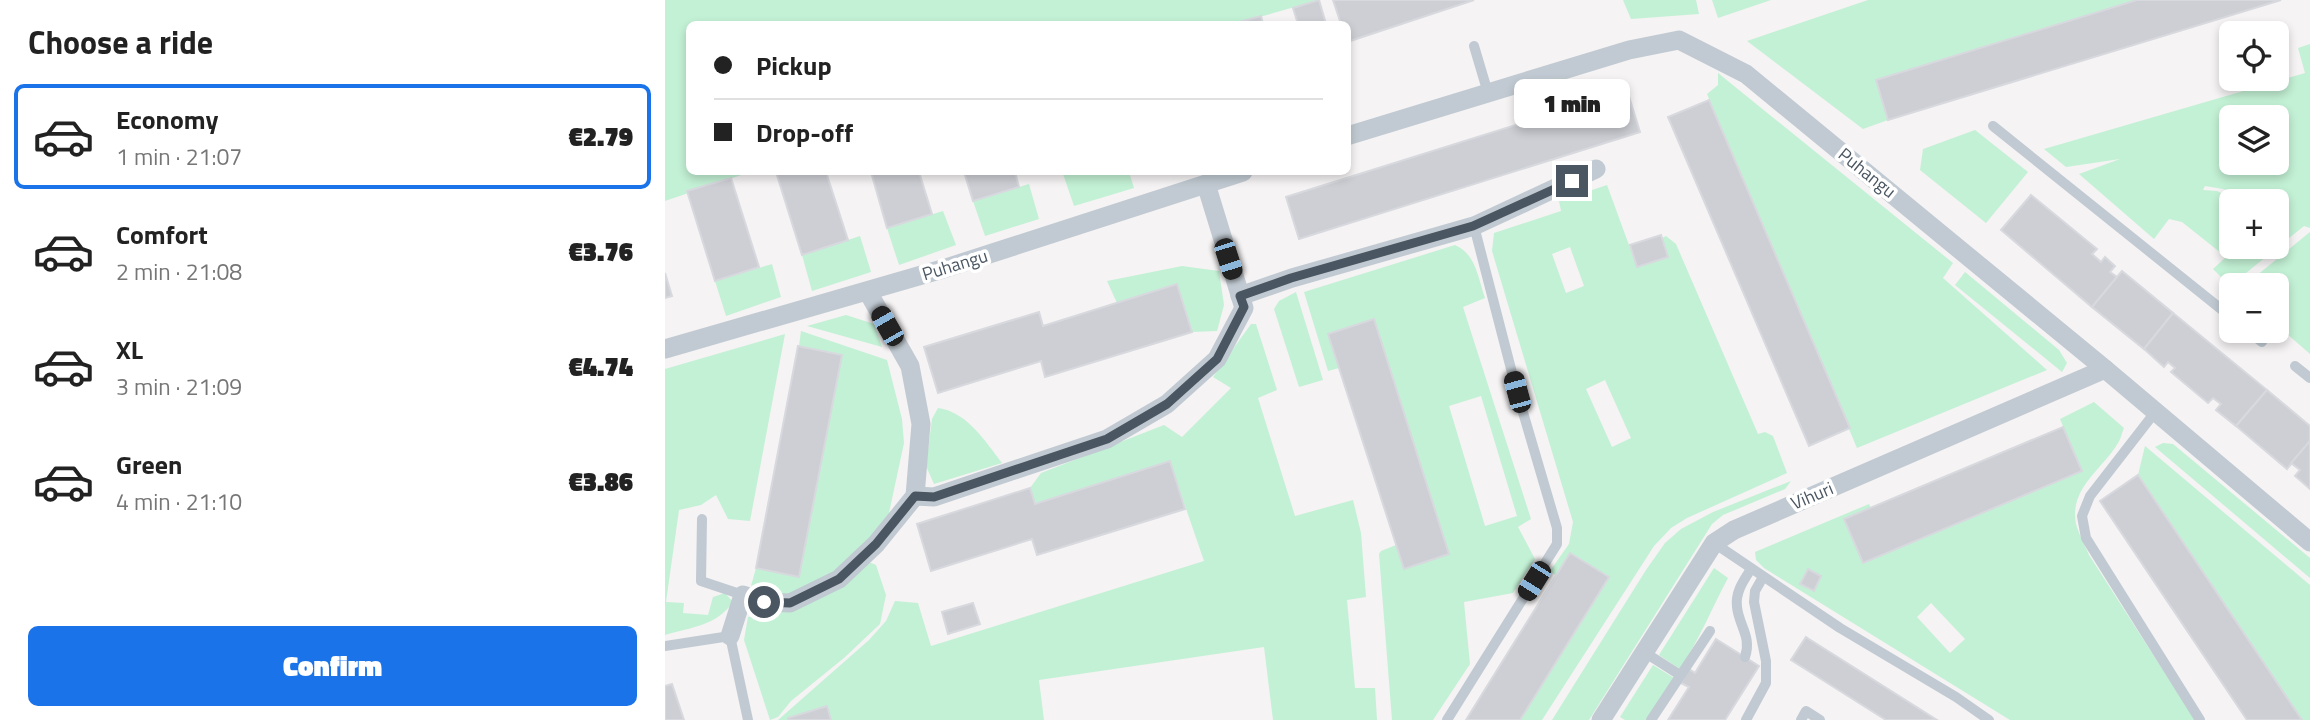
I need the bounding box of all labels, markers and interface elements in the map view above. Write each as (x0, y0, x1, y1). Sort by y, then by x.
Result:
text: Choose a ride (28, 18, 213, 66)
map controls (2219, 21, 2289, 343)
button: locate (2219, 21, 2289, 91)
text: Pickup (756, 46, 832, 85)
callout: 1 min (1514, 80, 1630, 128)
text: 1 min (1543, 86, 1601, 121)
text: Economy (116, 100, 218, 139)
icon: car (32, 105, 95, 168)
button: layers (2219, 105, 2289, 175)
text: Drop-off (756, 113, 853, 152)
text: €2.79 (568, 117, 633, 156)
text: 1 min · 21:07 (116, 139, 242, 174)
street label: Puhangu (1833, 141, 1902, 204)
route end (1556, 165, 1588, 197)
button: + (2219, 189, 2289, 259)
text: Comfort (116, 215, 208, 254)
icon: car (32, 220, 95, 283)
text: €3.76 (568, 232, 633, 271)
car (1212, 236, 1245, 282)
street label: Puhangu (919, 242, 991, 287)
text: 2 min · 21:08 (116, 254, 242, 289)
button: − (2219, 273, 2289, 343)
car (868, 303, 907, 349)
text: XL (116, 330, 143, 369)
icon: car (32, 335, 95, 398)
text: €4.74 (568, 347, 633, 386)
text: 3 min · 21:09 (116, 369, 242, 404)
car (1502, 369, 1533, 415)
text: Green (116, 445, 182, 484)
icon: car (32, 450, 95, 513)
text: €3.86 (568, 462, 633, 501)
street label: Vihuri (1786, 475, 1837, 517)
text: 4 min · 21:10 (116, 484, 242, 519)
car (1514, 558, 1555, 604)
route start (748, 586, 780, 618)
button: Confirm (28, 626, 637, 706)

